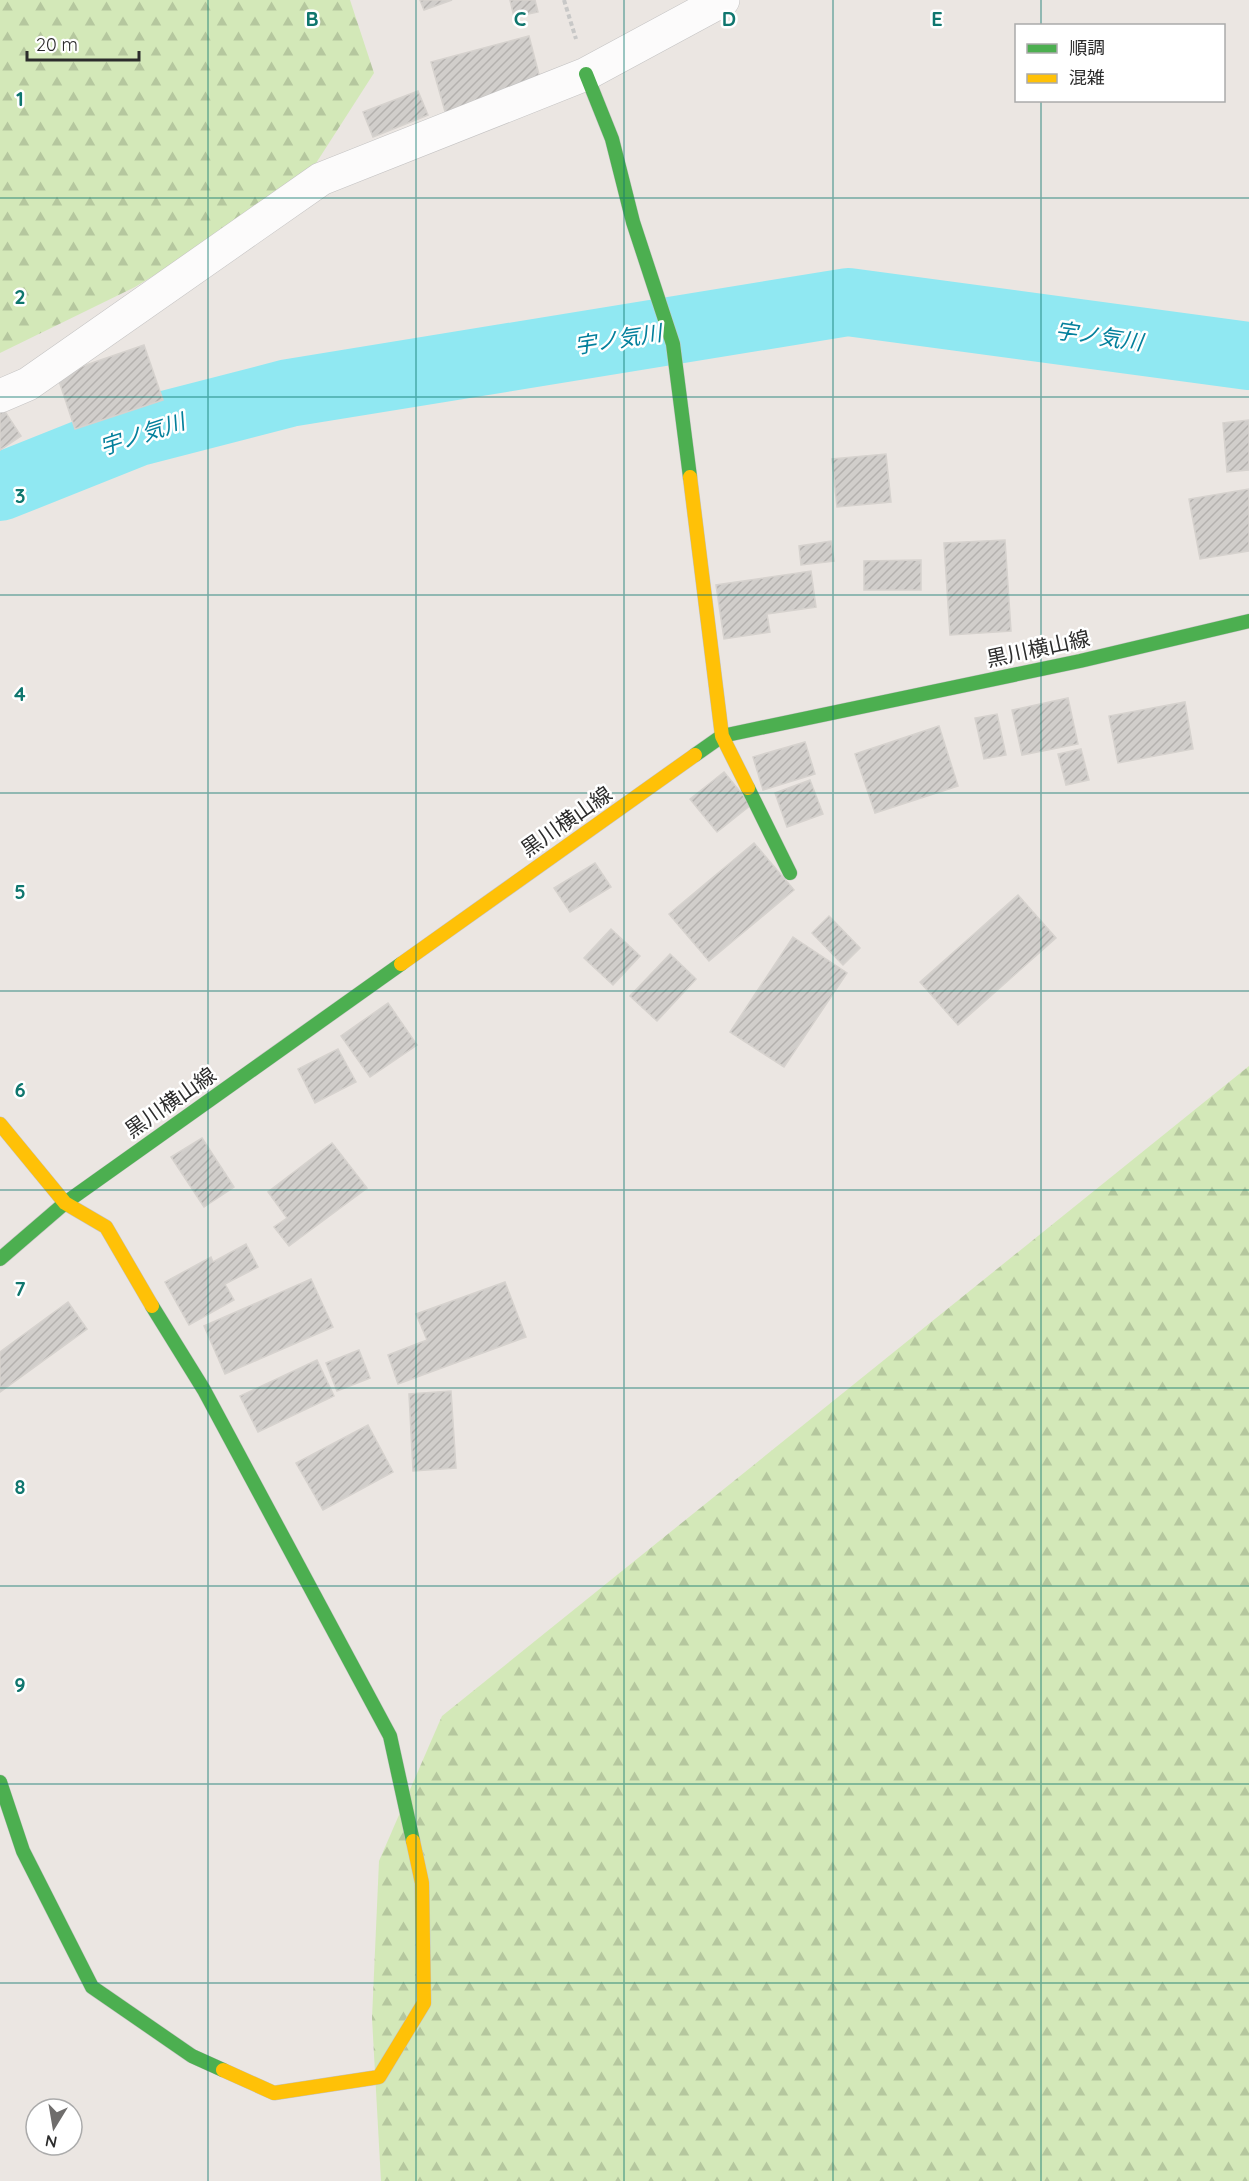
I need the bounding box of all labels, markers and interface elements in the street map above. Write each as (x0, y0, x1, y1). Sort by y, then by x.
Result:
text: B (305, 6, 319, 31)
text: C (514, 6, 527, 31)
text: D (722, 6, 736, 31)
text: E (931, 6, 943, 31)
scale bar (27, 24, 140, 62)
legend (1015, 24, 1225, 102)
text: 20 m (36, 33, 78, 56)
text: 順調 (1069, 36, 1105, 59)
text: 混雑 (1069, 66, 1105, 89)
text: 1 (16, 86, 24, 111)
text: 2 (14, 284, 26, 309)
water label: 宇ノ気川 (1053, 316, 1146, 356)
water label: 宇ノ気川 (572, 318, 666, 360)
water label: 宇ノ気川 (96, 406, 190, 461)
text: 3 (15, 483, 25, 508)
street label: 黒川横山線 (984, 624, 1092, 672)
text: 4 (14, 681, 26, 706)
street label: 黒川横山線 (516, 780, 616, 862)
text: 5 (14, 879, 26, 904)
street label: 黒川横山線 (120, 1061, 220, 1143)
text: 6 (14, 1077, 26, 1102)
text: 7 (15, 1276, 26, 1301)
text: 8 (15, 1474, 26, 1499)
text: 9 (14, 1672, 26, 1697)
north arrow (24, 2097, 84, 2157)
text: N (43, 2131, 59, 2153)

